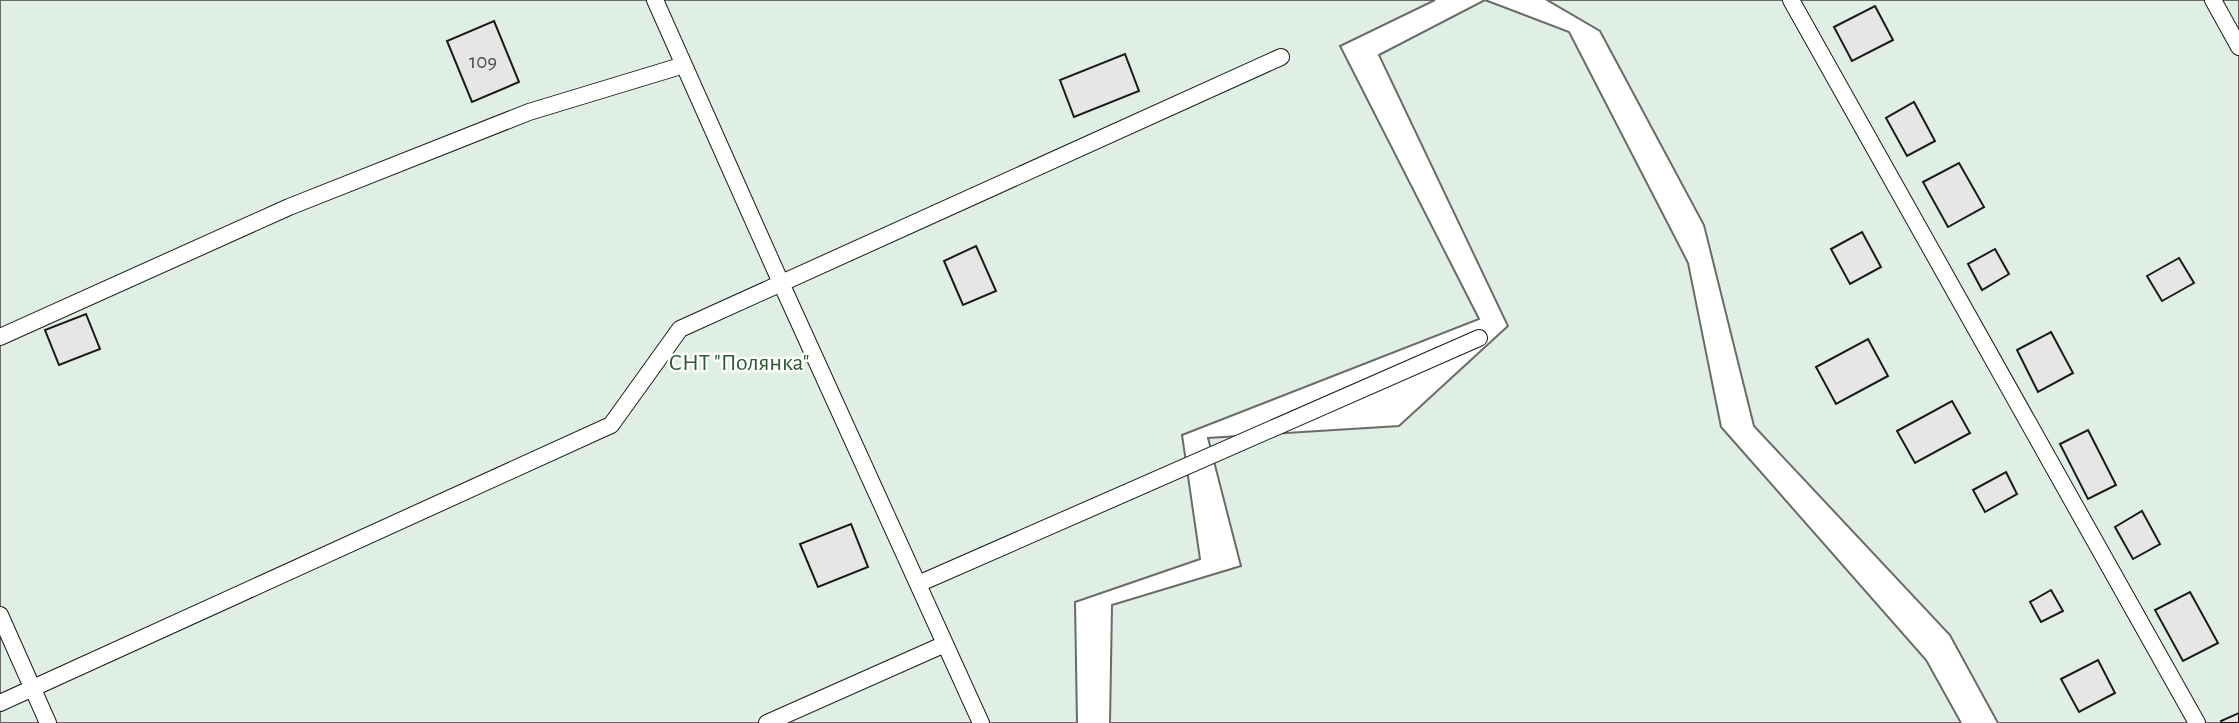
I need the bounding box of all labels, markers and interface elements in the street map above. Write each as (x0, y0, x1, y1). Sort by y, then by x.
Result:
house number: 109 (469, 51, 497, 72)
park label: СНТ "Полянка" (668, 351, 810, 375)

